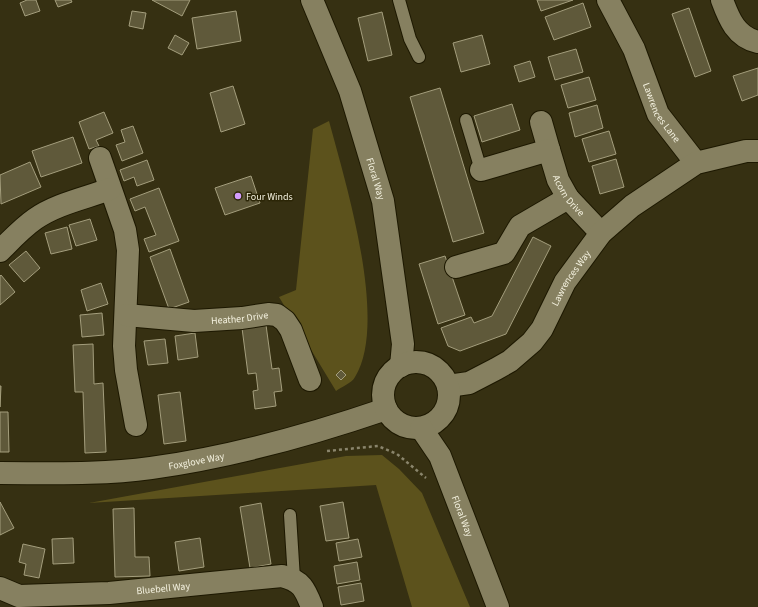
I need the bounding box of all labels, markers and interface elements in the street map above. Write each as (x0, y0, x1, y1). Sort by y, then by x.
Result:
street label: Lawrences Lane (639, 81, 683, 146)
street label: Floral Way (362, 156, 388, 202)
street label: Acorn Drive (549, 173, 588, 220)
place label: Four Winds (246, 190, 293, 204)
marker: Four Winds (233, 191, 243, 201)
street label: Lawrences Way (548, 247, 594, 308)
street label: Heather Drive (211, 308, 269, 328)
street label: Foxglove Way (167, 449, 226, 473)
street label: Floral Way (448, 494, 476, 539)
street label: Bluebell Way (136, 579, 191, 598)

